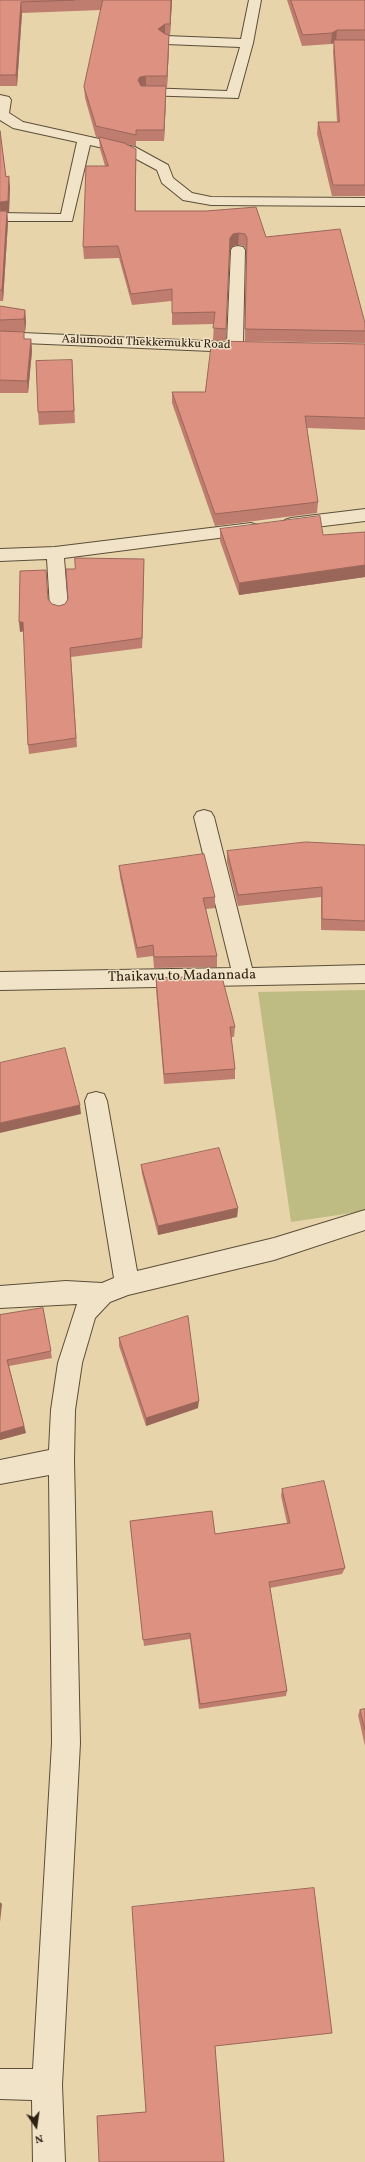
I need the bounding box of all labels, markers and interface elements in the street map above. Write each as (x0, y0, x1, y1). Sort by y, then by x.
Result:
street label: Aalumoodu Thekkemukku Road (61, 333, 231, 353)
street label: Thaikavu to Madannada (108, 967, 256, 987)
north arrow (16, 2106, 56, 2146)
text: N (33, 2130, 44, 2146)

